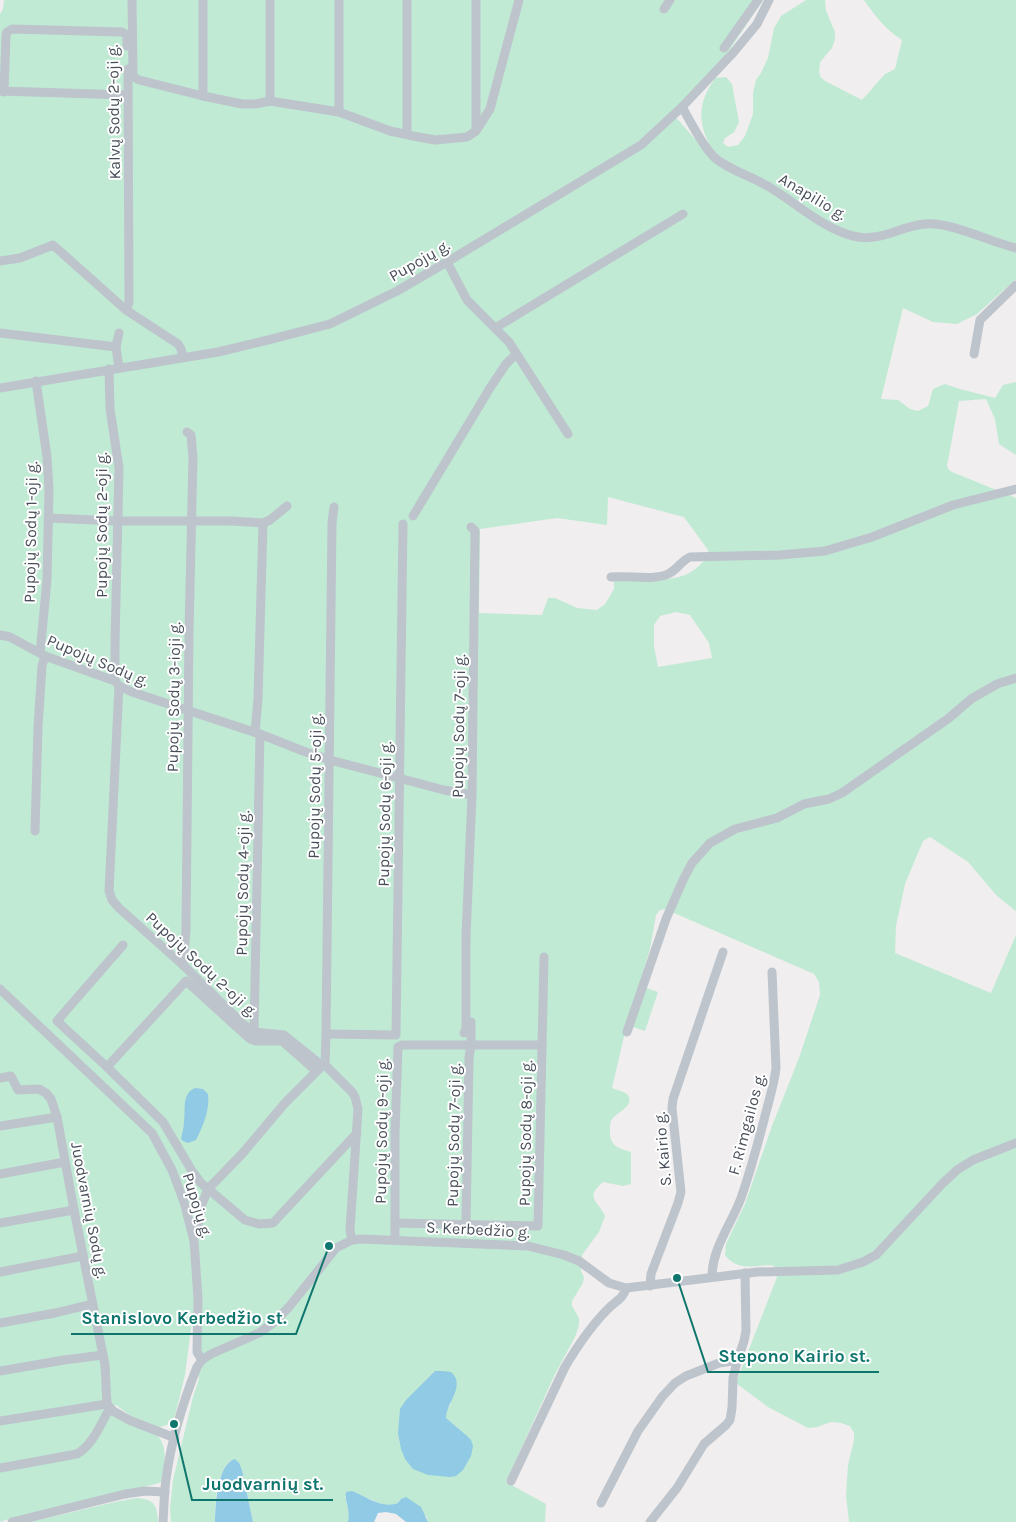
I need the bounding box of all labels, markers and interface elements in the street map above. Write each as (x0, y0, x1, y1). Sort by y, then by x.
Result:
street label: Kalvų Sodų 2-oji g. (103, 44, 124, 180)
street label: Anapilio g. (776, 169, 850, 224)
street label: Pupojų g. (385, 235, 453, 285)
street label: Pupojų Sodų 2-oji g. (92, 452, 111, 598)
street label: Pupojų Sodų 1-oji g. (20, 461, 41, 603)
street label: Pupojų Sodų 3-ioji g. (163, 621, 184, 772)
street label: Pupojų Sodų g. (44, 631, 152, 690)
street label: Pupojų Sodų 7-oji g. (448, 654, 469, 798)
street label: Pupojų Sodų 5-oji g. (304, 713, 325, 859)
street label: Pupojų Sodų 6-oji g. (374, 741, 395, 887)
street label: Pupojų Sodų 4-oji g. (232, 810, 253, 956)
street label: Pupojų Sodų 2-oji g. (142, 908, 261, 1021)
street label: Pupojų Sodų 9-oji g. (371, 1058, 392, 1204)
street label: Pupojų Sodų 8-oji g. (515, 1060, 536, 1206)
street label: Pupojų Sodų 7-oji g. (443, 1063, 464, 1207)
street label: F. Rimgailos g. (724, 1071, 769, 1177)
street label: S. Kairio g. (650, 1111, 675, 1187)
street label: Juodvarnių Sodų g. (67, 1140, 112, 1280)
street label: Pupojų g. (179, 1170, 216, 1240)
street label: S. Kerbedžio g. (426, 1217, 531, 1242)
callout: Stanislovo Kerbedžio st. (71, 1301, 296, 1334)
text: Stanislovo Kerbedžio st. (81, 1307, 287, 1329)
callout: Stepono Kairio st. (708, 1339, 879, 1372)
text: Stepono Kairio st. (718, 1345, 870, 1367)
callout: Juodvarnių st. (192, 1467, 333, 1500)
text: Juodvarnių st. (203, 1473, 324, 1495)

